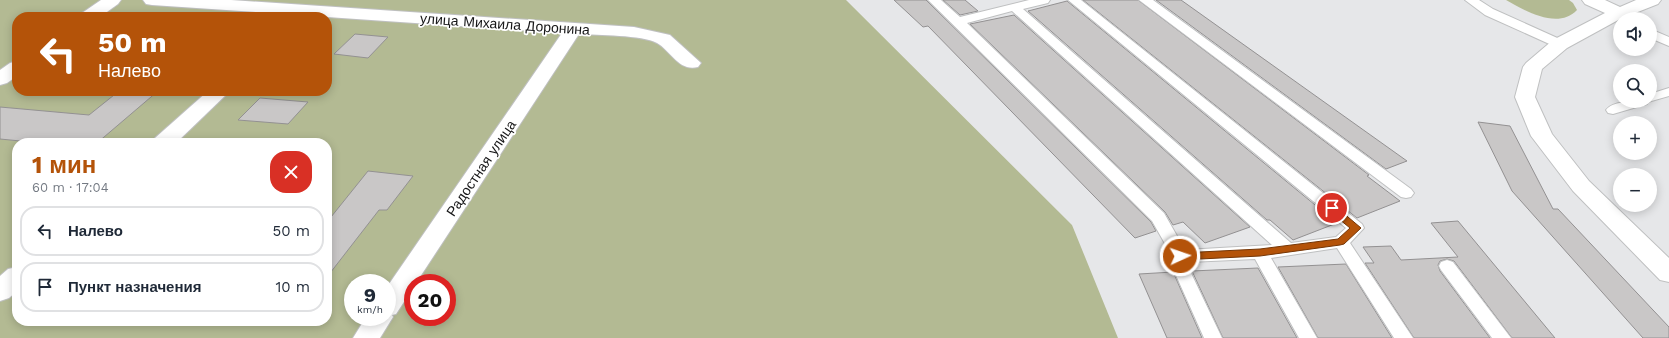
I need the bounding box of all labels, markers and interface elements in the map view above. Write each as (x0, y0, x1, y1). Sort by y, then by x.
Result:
street label: улица Михаила Доронина (420, 10, 591, 38)
map controls (1613, 12, 1657, 212)
button: sound (1613, 12, 1657, 56)
text: 50 m (98, 26, 167, 59)
icon: left (32, 28, 84, 80)
text: Налево (98, 60, 161, 81)
button: search (1613, 64, 1657, 108)
button: + (1613, 116, 1657, 160)
street label: Радостная улица (443, 117, 519, 219)
text: 1 мин (32, 151, 96, 179)
button: close (270, 151, 312, 193)
button: − (1613, 168, 1657, 212)
text: 60 m · 17:04 (32, 180, 109, 195)
pin (1315, 191, 1349, 225)
icon: arrive (1321, 197, 1343, 219)
icon: left (34, 220, 56, 242)
text: Налево (68, 222, 123, 240)
text: 50 m (273, 222, 310, 240)
position arrow (1159, 235, 1201, 277)
speed limit sign: 20 (404, 274, 456, 326)
icon: arrive (34, 276, 56, 298)
text: Пункт назначения (68, 278, 201, 296)
text: 10 m (275, 278, 310, 296)
text: 9 (364, 283, 376, 307)
text: km/h (357, 304, 383, 315)

